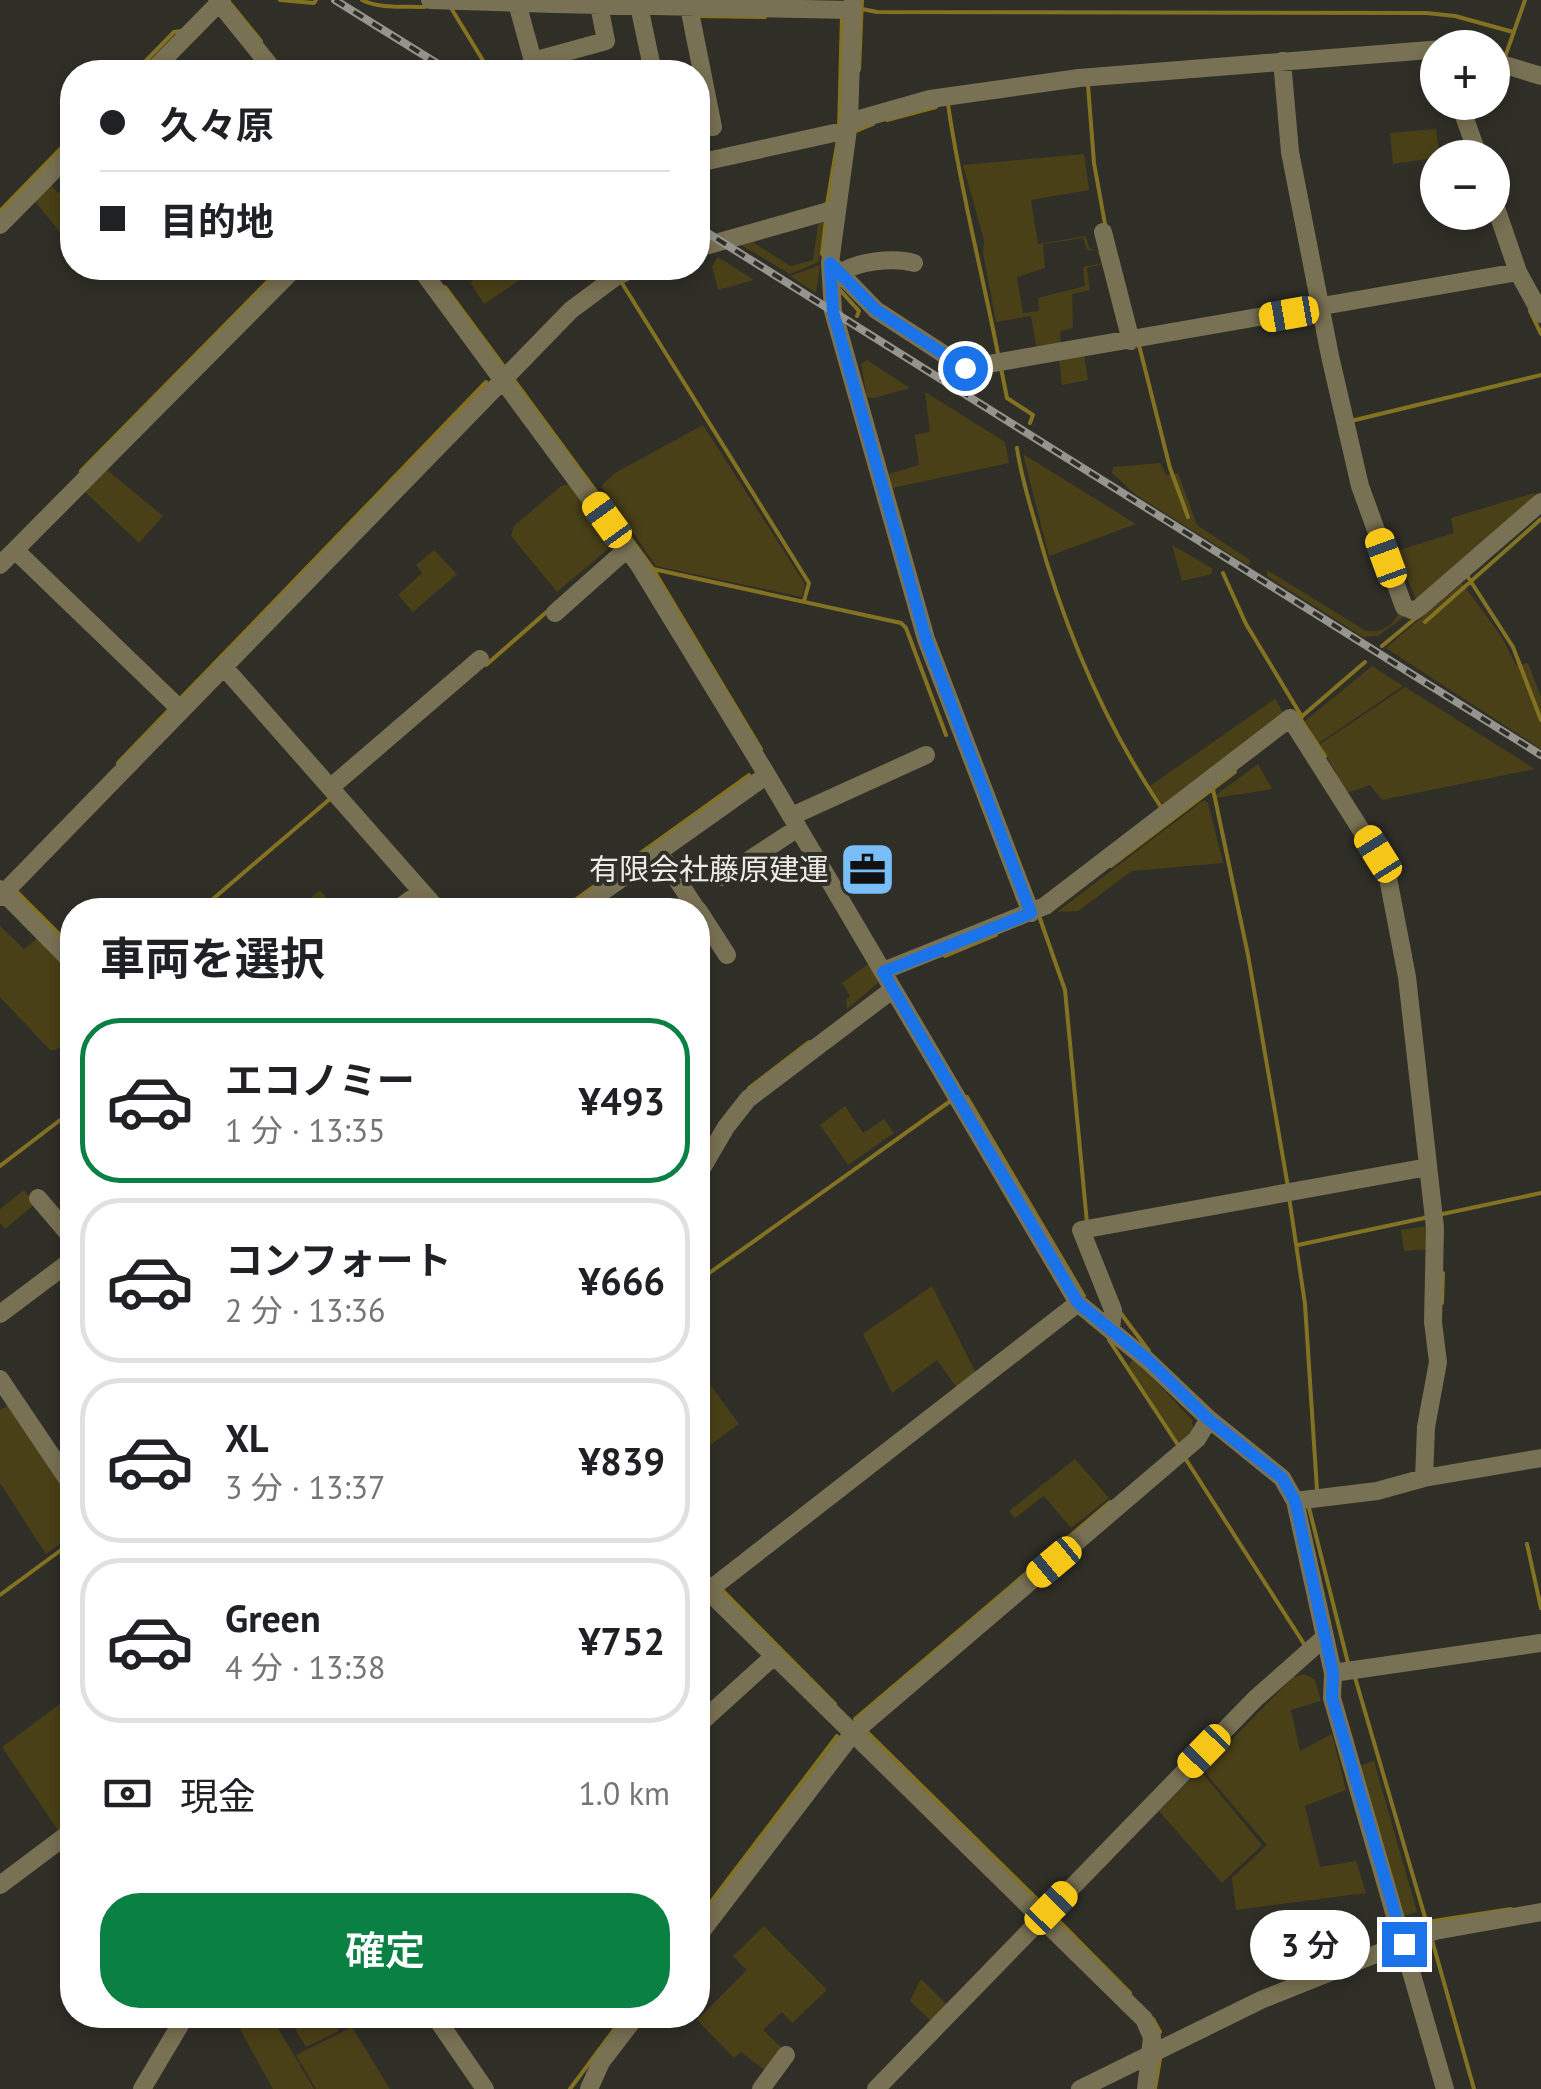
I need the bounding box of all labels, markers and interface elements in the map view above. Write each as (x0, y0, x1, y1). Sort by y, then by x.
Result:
map controls (1420, 30, 1510, 230)
button: + (1420, 30, 1510, 120)
text: 久々原 (160, 100, 274, 149)
button: − (1420, 140, 1510, 230)
text: 目的地 (160, 196, 274, 245)
car (1257, 294, 1321, 334)
route start (943, 346, 988, 391)
car (577, 487, 637, 553)
car (1362, 525, 1410, 591)
car (1349, 821, 1407, 887)
office icon: 有限会社藤原建運 (838, 840, 898, 900)
place label: 有限会社藤原建運 (589, 849, 829, 888)
text: 車両を選択 (100, 929, 325, 987)
text: エコノミー (225, 1055, 415, 1104)
icon: car (105, 1056, 195, 1146)
text: ¥493 (579, 1076, 665, 1125)
text: 1 分 · 13:35 (225, 1109, 385, 1151)
text: コンフォート (225, 1235, 452, 1284)
icon: car (105, 1236, 195, 1326)
text: ¥666 (579, 1256, 665, 1305)
text: 2 分 · 13:36 (225, 1289, 385, 1331)
text: XL (225, 1413, 269, 1462)
icon: car (105, 1416, 195, 1506)
text: ¥839 (579, 1436, 665, 1485)
text: 3 分 · 13:37 (225, 1466, 385, 1508)
car (1021, 1531, 1087, 1593)
text: Green (225, 1593, 321, 1642)
icon: car (105, 1596, 195, 1686)
text: ¥752 (579, 1616, 665, 1665)
text: 4 分 · 13:38 (225, 1646, 385, 1688)
car (1172, 1719, 1236, 1783)
icon: cash (100, 1766, 155, 1821)
text: 現金 (180, 1771, 256, 1820)
text: 1.0 km (578, 1772, 670, 1814)
car (1019, 1876, 1083, 1940)
button: 確定 (100, 1893, 670, 2008)
callout: 3 分 (1249, 1909, 1369, 1979)
route end (1382, 1922, 1427, 1967)
text: 3 分 (1281, 1924, 1339, 1966)

